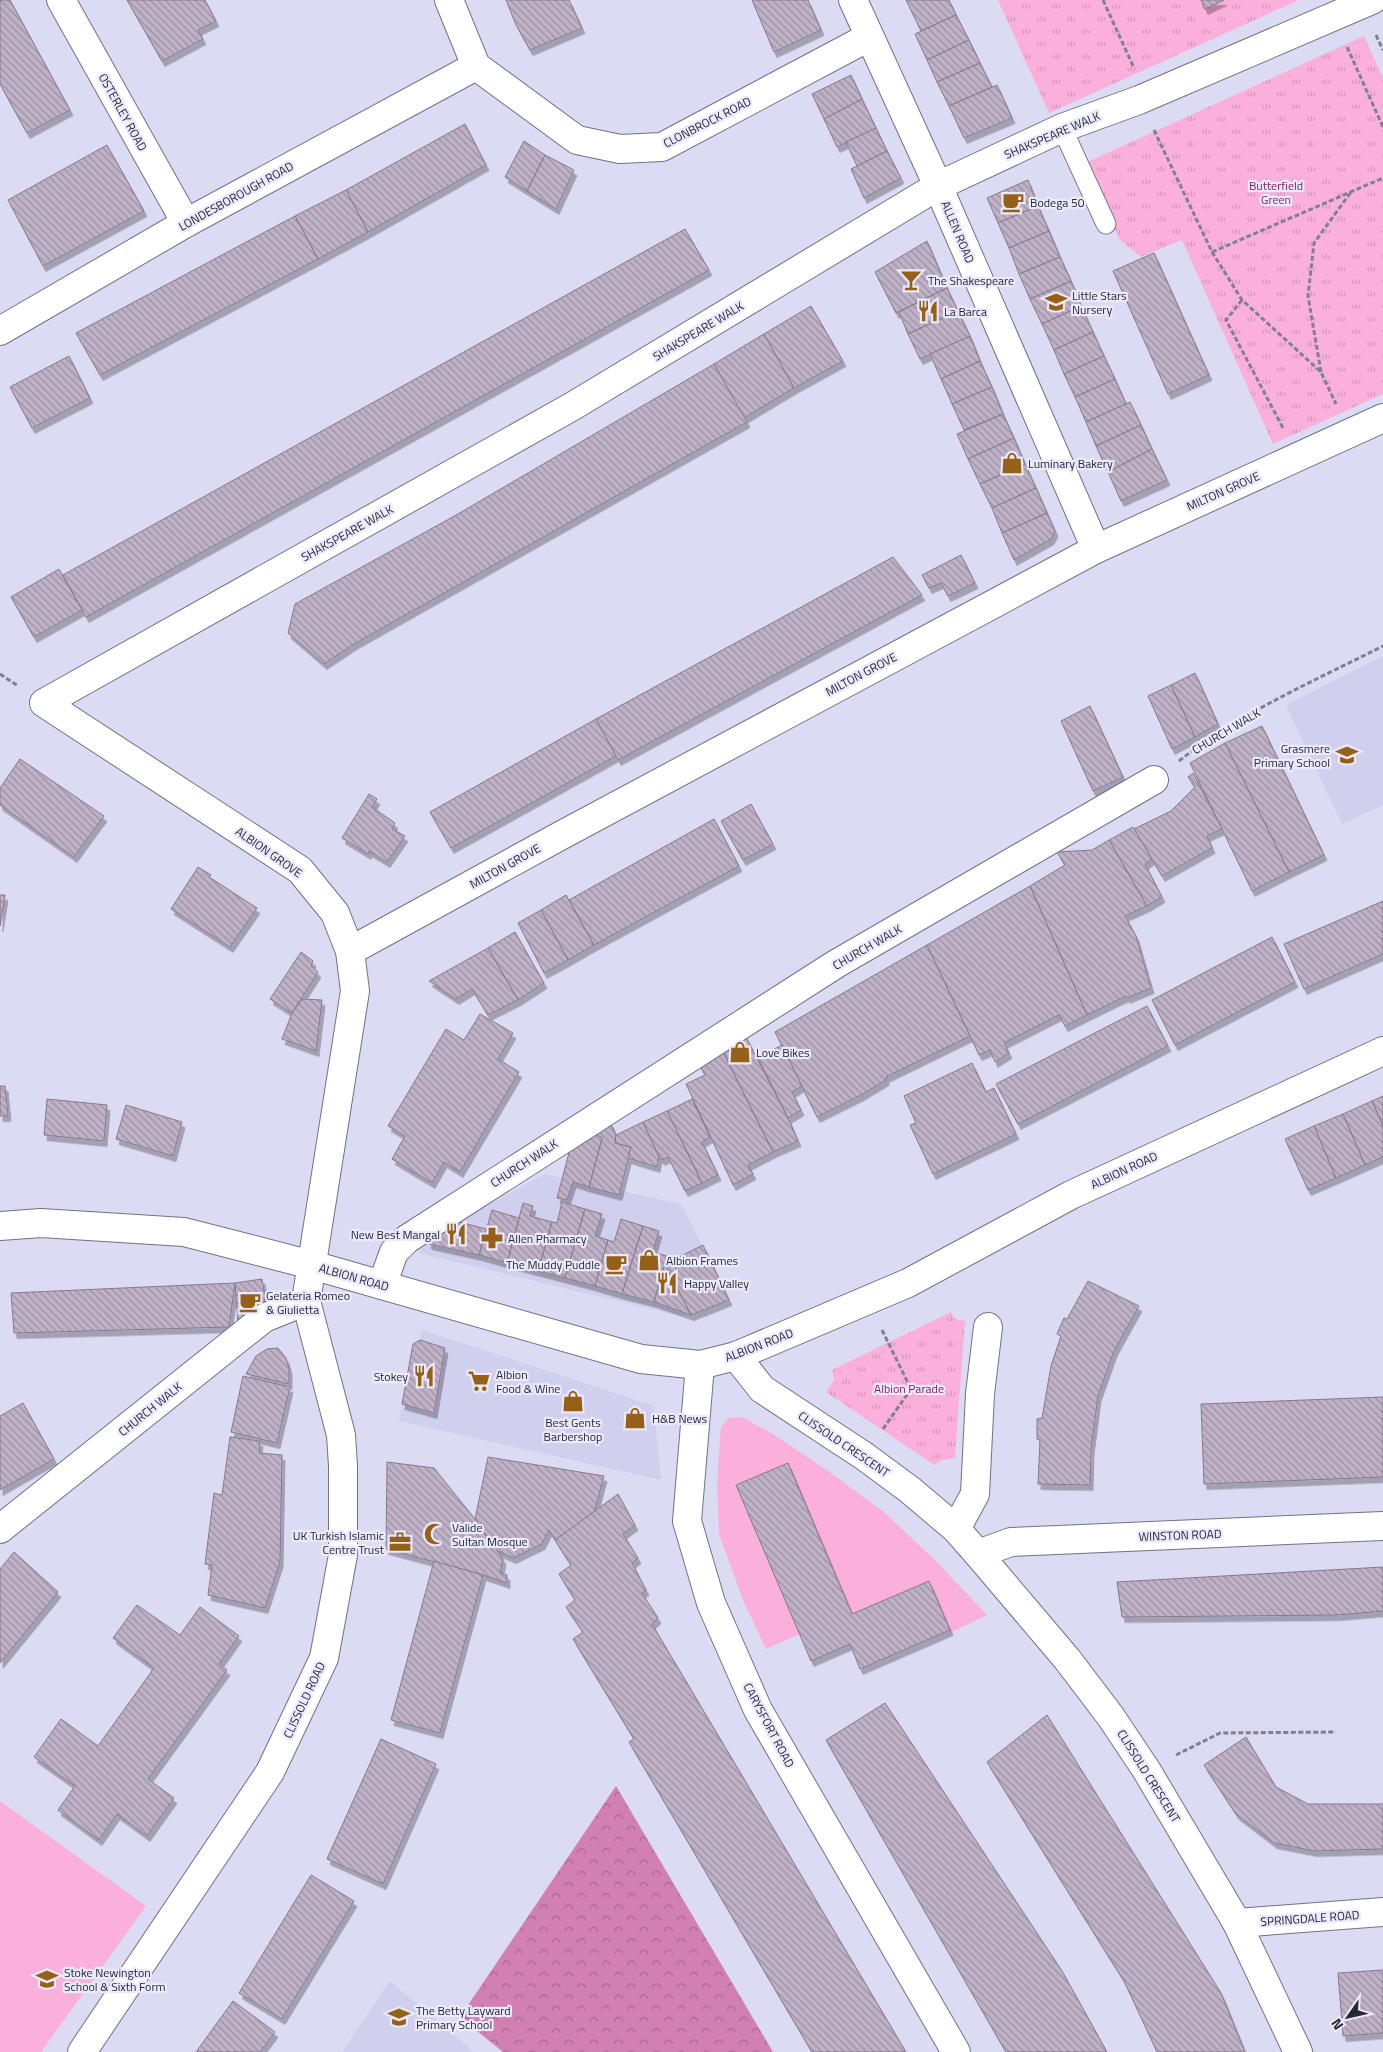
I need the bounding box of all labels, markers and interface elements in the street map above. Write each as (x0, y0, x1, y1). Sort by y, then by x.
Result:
street label: OSTERLEY ROAD (94, 70, 152, 155)
street label: CLONBROCK ROAD (660, 91, 755, 152)
street label: SHAKSPEARE WALK (1001, 106, 1103, 164)
street label: LONDESBOROUGH ROAD (175, 156, 297, 236)
park label: Butterfield Green (1249, 176, 1303, 209)
cafe icon: Bodega 50 (1000, 189, 1026, 215)
place label: Bodega 50 (1030, 193, 1085, 212)
street label: ALLEN ROAD (936, 198, 980, 266)
bar icon: The Shakespeare (898, 267, 924, 293)
place label: The Shakespeare (928, 271, 1014, 290)
place label: Little Stars Nursery (1072, 286, 1127, 319)
school or university icon: Little Stars Nursery (1043, 289, 1069, 315)
street label: SHAKSPEARE WALK (649, 296, 747, 366)
restaurant icon: La Barca (915, 298, 941, 324)
place label: La Barca (944, 302, 987, 321)
shop icon: Luminary Bakery (999, 450, 1025, 476)
place label: Luminary Bakery (1028, 454, 1113, 473)
street label: MILTON GROVE (1183, 466, 1263, 516)
street label: SHAKSPEARE WALK (297, 500, 397, 566)
street label: MILTON GROVE (822, 647, 900, 701)
street label: CHURCH WALK (1188, 703, 1264, 759)
place label: Grasmere Primary School (1254, 739, 1330, 772)
school or university icon: Grasmere Primary School (1334, 742, 1360, 768)
street label: ALBION GROVE (232, 822, 307, 882)
street label: MILTON GROVE (466, 838, 544, 893)
street label: CHURCH WALK (829, 919, 905, 975)
shop icon: Love Bikes (727, 1039, 753, 1065)
place label: Love Bikes (756, 1043, 810, 1062)
street label: CHURCH WALK (486, 1134, 562, 1192)
street label: ALBION ROAD (1087, 1146, 1161, 1194)
restaurant icon: New Best Mangal (443, 1221, 469, 1247)
place label: New Best Mangal (351, 1225, 440, 1244)
pharmacy icon: Allen Pharmacy (479, 1225, 505, 1251)
place label: Allen Pharmacy (508, 1229, 587, 1248)
shop icon: Albion Frames (636, 1247, 662, 1273)
cafe icon: The Muddy Puddle (603, 1251, 629, 1277)
place label: Albion Frames (666, 1251, 739, 1270)
place label: The Muddy Puddle (506, 1255, 600, 1274)
street label: ALBION ROAD (317, 1258, 391, 1296)
restaurant icon: Happy Valley (654, 1270, 680, 1296)
place label: Happy Valley (684, 1274, 749, 1293)
place label: Gelateria Romeo & Giulietta (266, 1286, 350, 1319)
cafe icon: Gelateria Romeo & Giulietta (237, 1289, 263, 1315)
street label: ALBION ROAD (722, 1323, 796, 1367)
restaurant icon: Stokey (411, 1363, 437, 1389)
place label: Albion Food & Wine (496, 1365, 560, 1398)
place label: Stokey (374, 1367, 408, 1386)
supermarket icon: Albion Food & Wine (466, 1368, 492, 1394)
street label: CHURCH WALK (114, 1377, 186, 1441)
park label: Albion Parade (874, 1379, 944, 1398)
shop icon: Best Gents Barbershop (560, 1388, 586, 1414)
shop icon: H&B News (622, 1405, 648, 1431)
street label: CLISSOLD CRESCENT (794, 1406, 894, 1482)
place label: H&B News (652, 1409, 708, 1428)
place label: Best Gents Barbershop (544, 1413, 602, 1446)
place label: Valide Sultan Mosque (452, 1518, 528, 1551)
mosque icon: Valide Sultan Mosque (422, 1521, 448, 1547)
street label: WINSTON ROAD (1138, 1524, 1222, 1546)
place label: UK Turkish Islamic Centre Trust (293, 1526, 385, 1559)
office icon: UK Turkish Islamic Centre Trust (387, 1529, 413, 1555)
street label: CLISSOLD ROAD (278, 1658, 330, 1741)
street label: CARYSFORT ROAD (739, 1679, 800, 1771)
street label: CLISSOLD CRESCENT (1113, 1726, 1186, 1827)
street label: SPRINGDALE ROAD (1260, 1905, 1360, 1931)
place label: Stoke Newington School & Sixth Form (64, 1963, 166, 1996)
school or university icon: Stoke Newington School & Sixth Form (34, 1966, 60, 1992)
north arrow (1323, 1992, 1373, 2042)
place label: The Betty Layward Primary School (416, 2001, 511, 2034)
school or university icon: The Betty Layward Primary School (386, 2004, 412, 2030)
text: N (1325, 2015, 1348, 2034)

